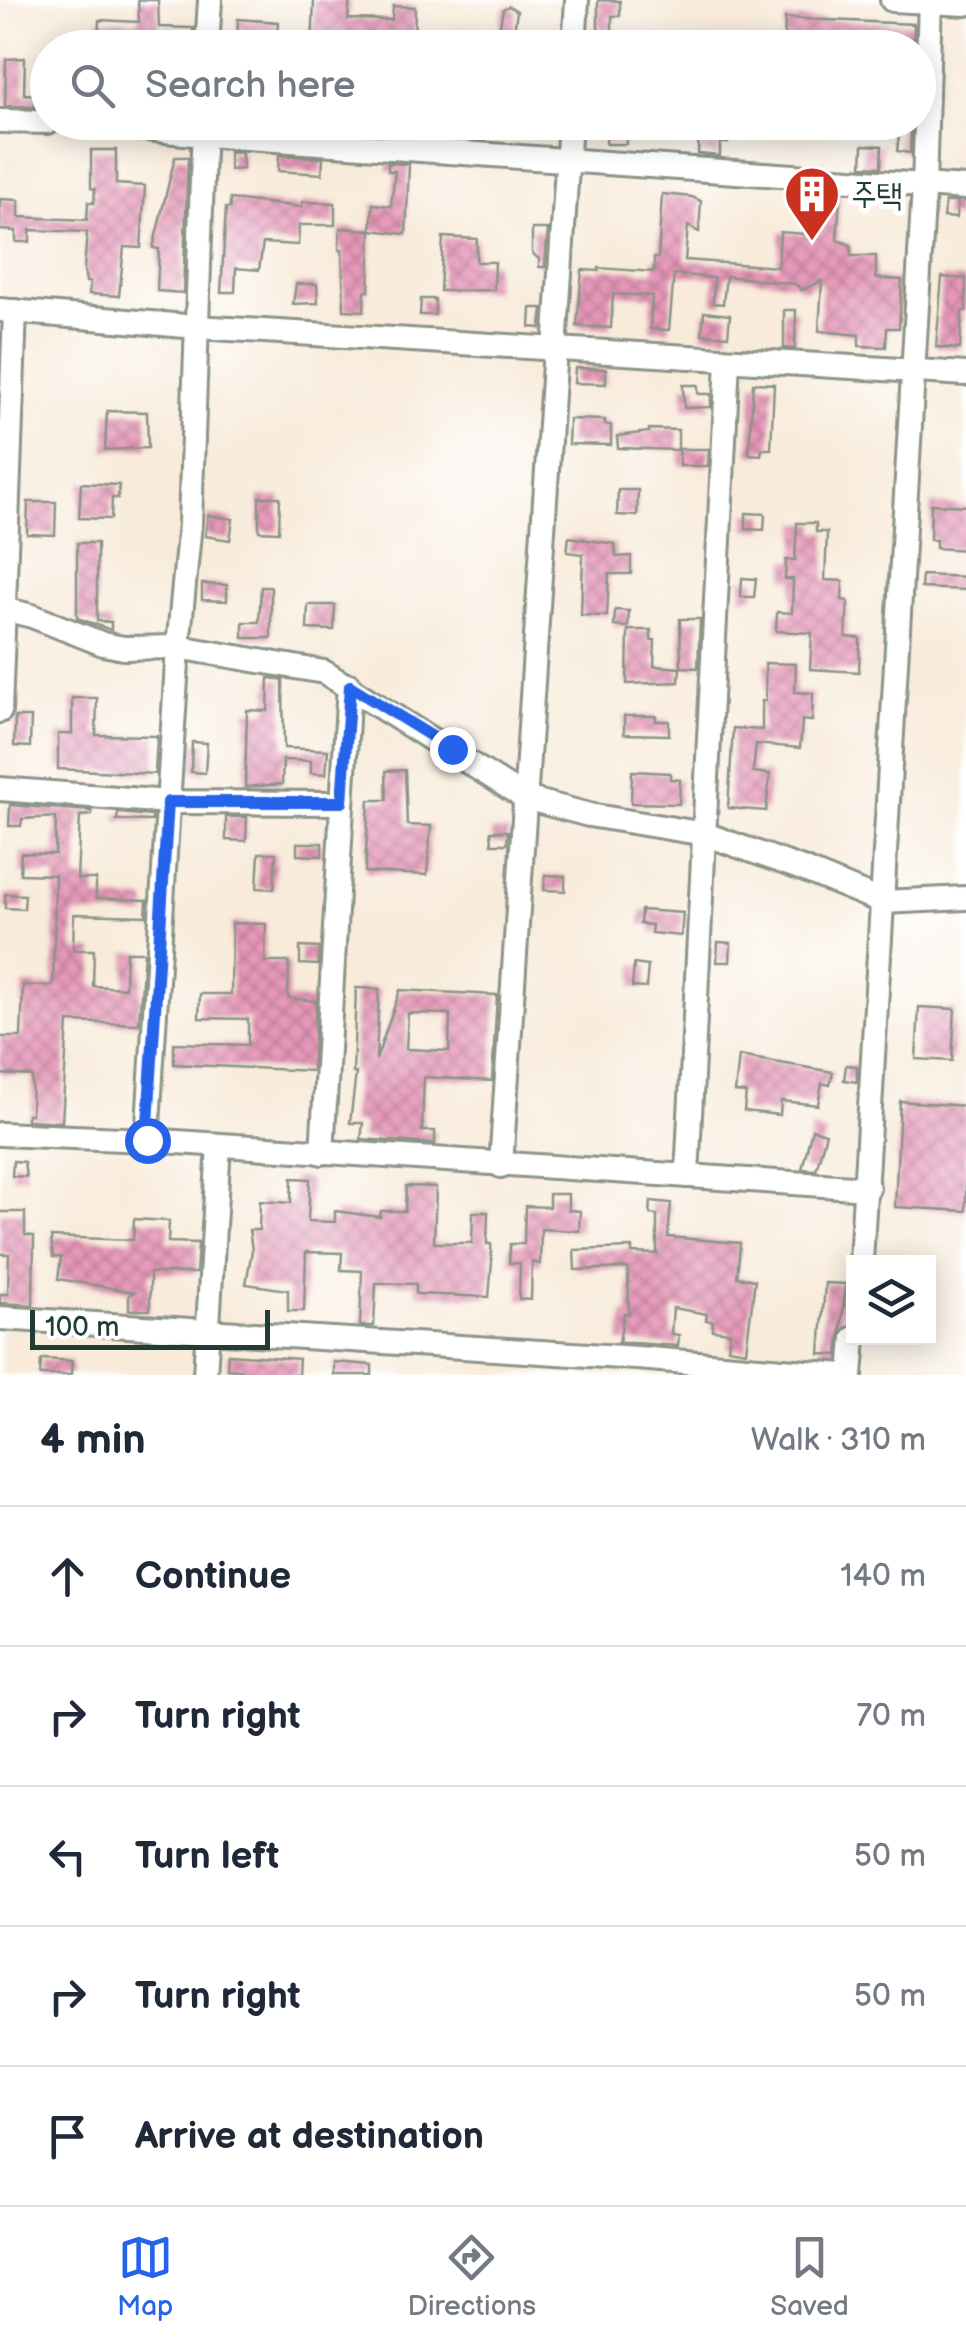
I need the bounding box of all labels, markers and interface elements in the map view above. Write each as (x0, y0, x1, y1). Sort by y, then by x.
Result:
search box (30, 30, 936, 140)
icon: search (65, 58, 120, 113)
text: Search here (145, 63, 356, 108)
building icon: 주택 (782, 164, 842, 243)
place label: 주택 (851, 176, 903, 215)
route end (430, 727, 476, 773)
route start (125, 1118, 171, 1164)
map controls (846, 1255, 936, 1345)
button: layers (846, 1255, 936, 1345)
scale bar (30, 1305, 270, 1350)
text: 100 m (45, 1311, 119, 1344)
text: 4 min (40, 1415, 146, 1466)
text: Walk · 310 m (751, 1421, 926, 1460)
icon: ahead (40, 1549, 95, 1604)
text: Continue (135, 1554, 291, 1599)
text: 140 m (840, 1557, 926, 1596)
icon: right (40, 1689, 95, 1744)
text: Turn right (135, 1694, 300, 1739)
text: 70 m (856, 1697, 926, 1736)
icon: left (40, 1829, 95, 1884)
text: Turn left (135, 1834, 279, 1879)
text: 50 m (854, 1837, 926, 1876)
icon: right (40, 1969, 95, 2024)
text: Turn right (135, 1974, 300, 2019)
text: 50 m (854, 1977, 926, 2016)
icon: arrive (40, 2109, 95, 2164)
text: Arrive at destination (135, 2114, 484, 2159)
tab: Map (117, 2230, 173, 2323)
tab: Directions (407, 2230, 536, 2323)
tab: Saved (770, 2230, 849, 2323)

